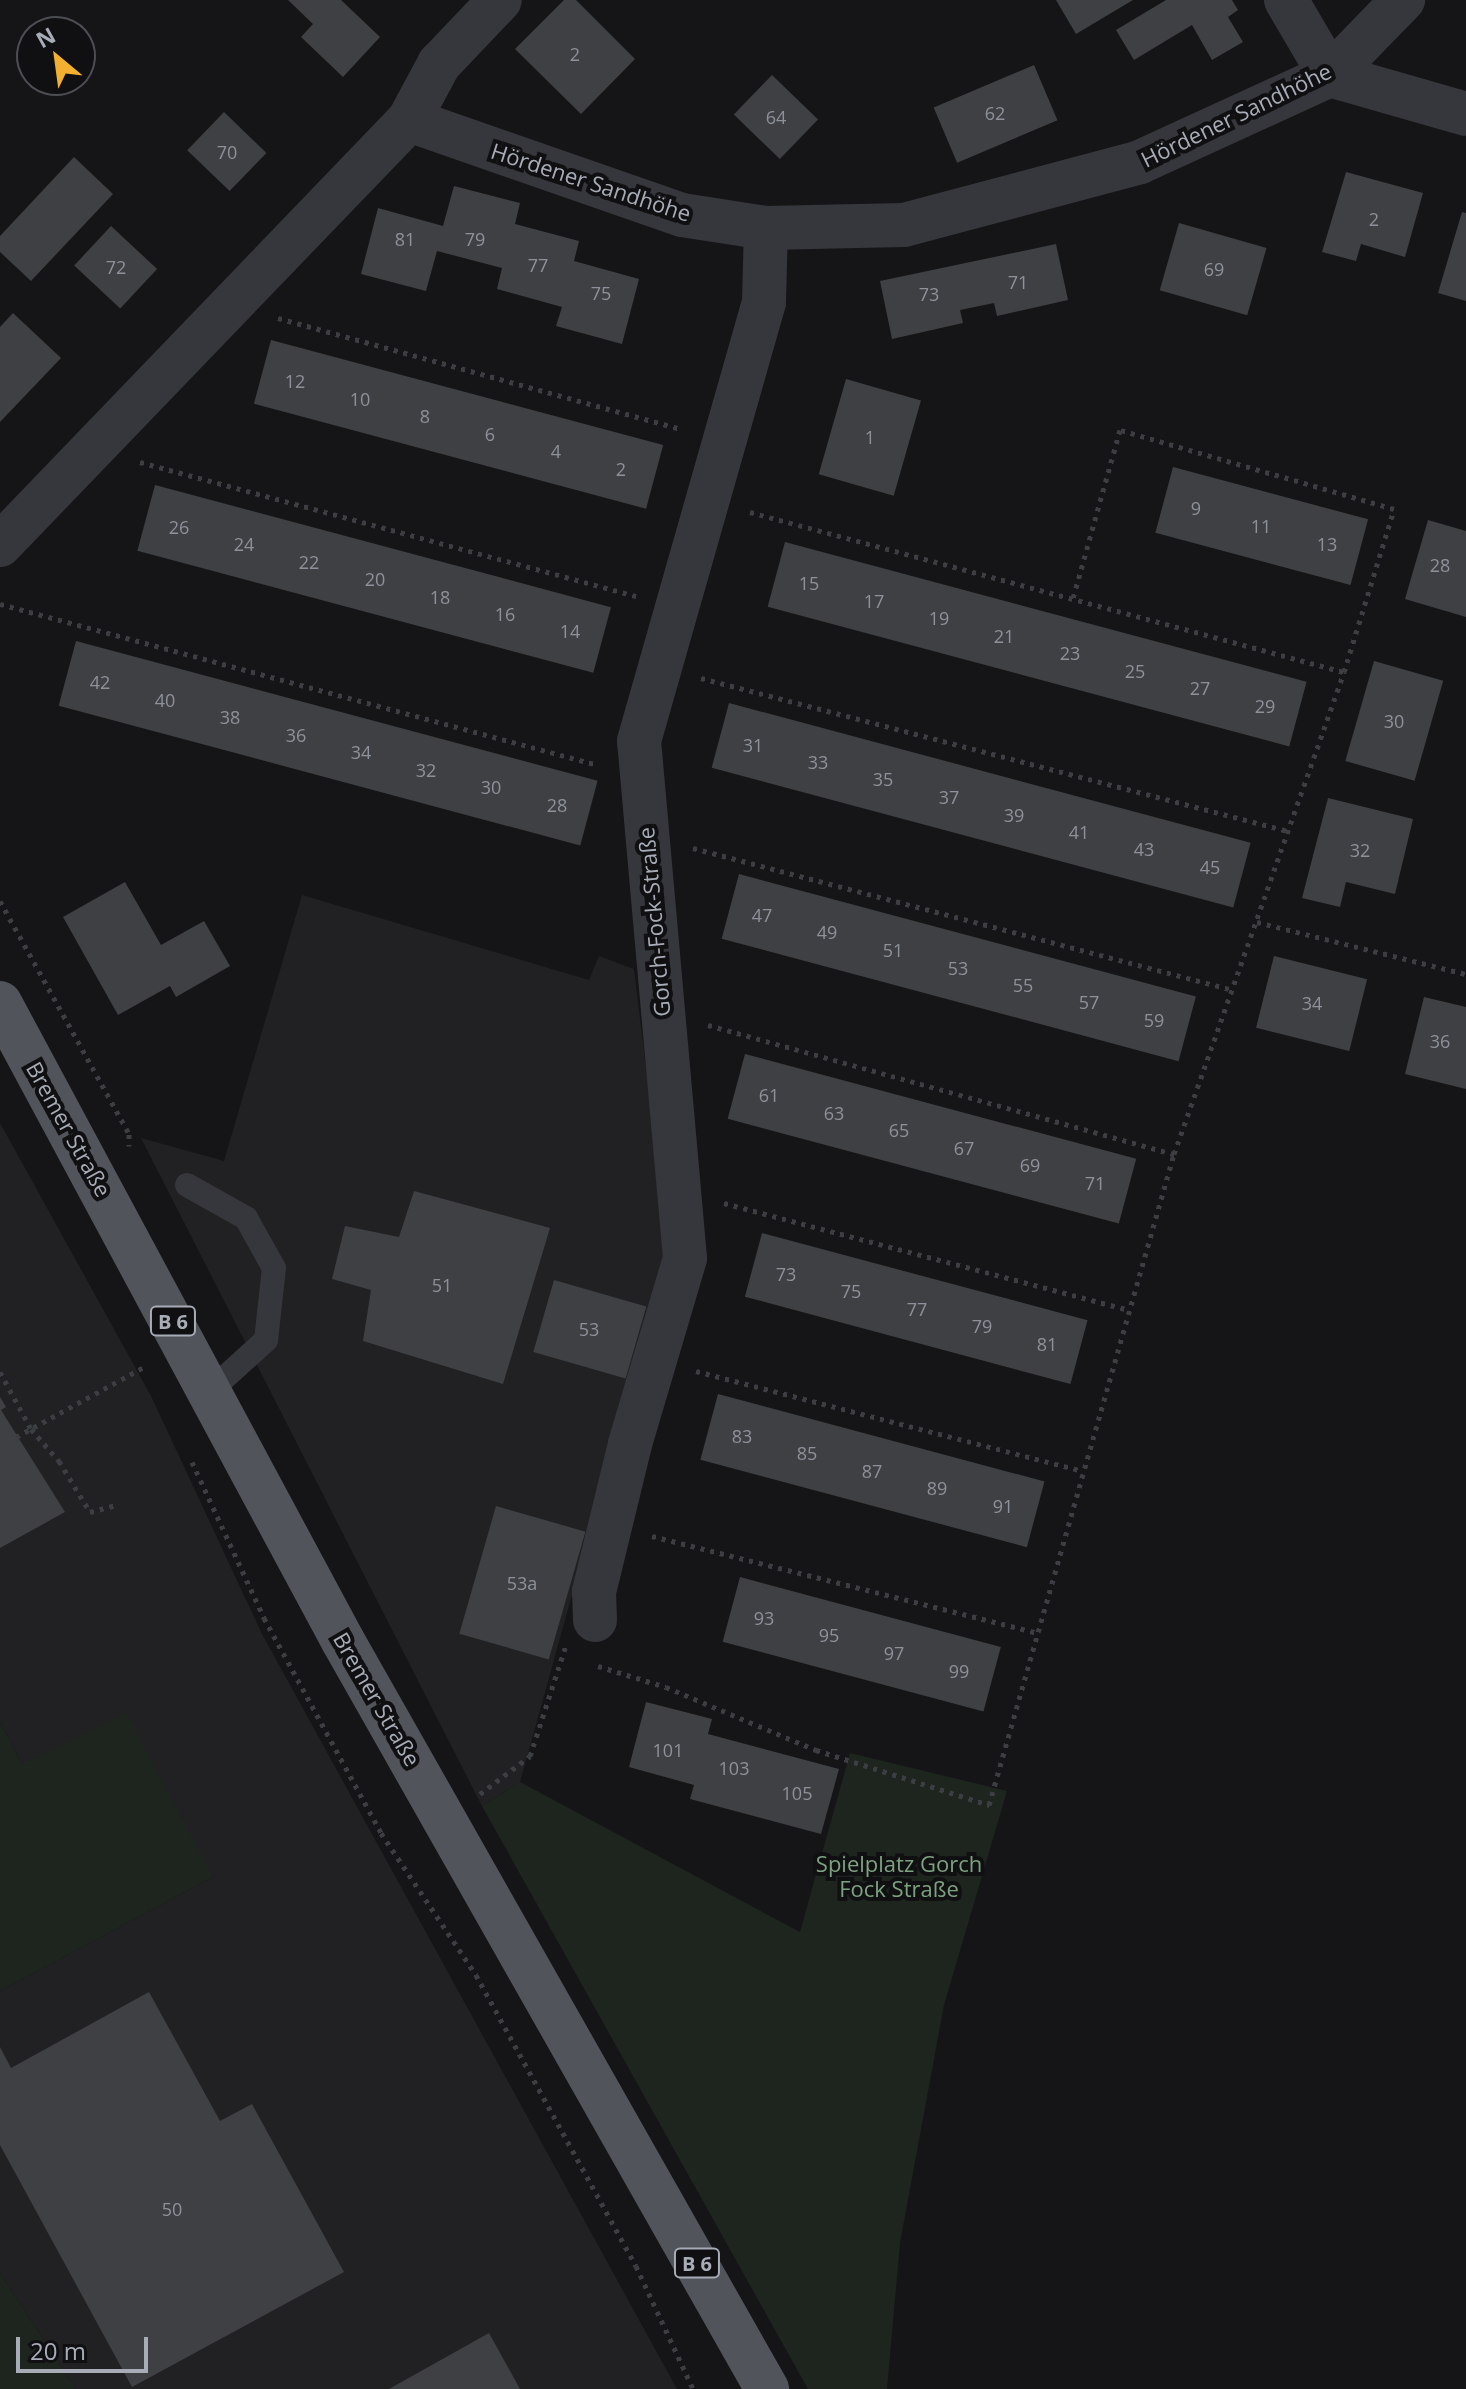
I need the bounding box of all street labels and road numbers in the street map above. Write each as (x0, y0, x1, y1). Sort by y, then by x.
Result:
street label: Hördener Sandhöhe (1136, 57, 1336, 173)
street label: Hördener Sandhöhe (488, 137, 694, 227)
street label: Gorch-Fock-Straße (633, 826, 675, 1018)
street label: Bremer Straße (21, 1057, 117, 1201)
road number: B 6 (149, 1305, 197, 1337)
street label: Bremer Straße (328, 1627, 426, 1771)
road number: B 6 (673, 2247, 721, 2279)

